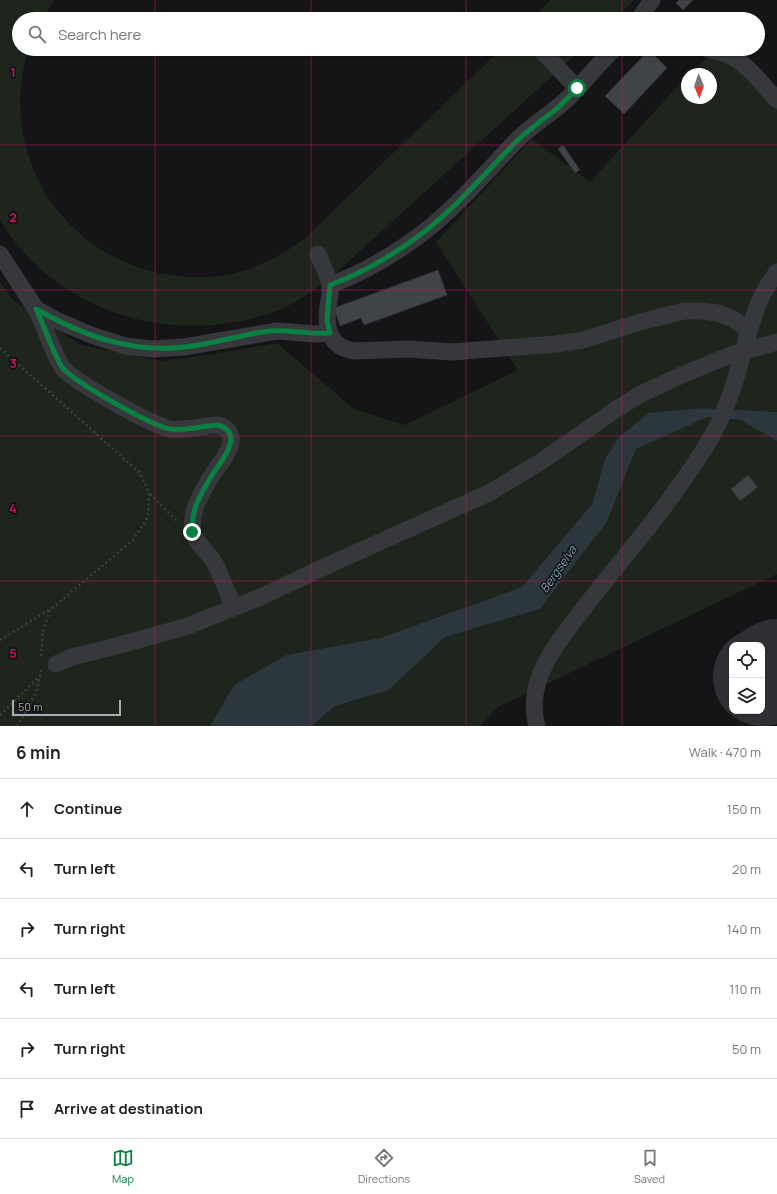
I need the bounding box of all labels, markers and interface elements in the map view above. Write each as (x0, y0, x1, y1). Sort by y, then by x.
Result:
search box (12, 12, 765, 56)
icon: search (26, 23, 48, 45)
text: Search here (58, 24, 141, 45)
text: 1 (10, 63, 16, 81)
north arrow (681, 68, 717, 104)
route start (568, 79, 586, 97)
text: 2 (9, 208, 17, 226)
text: 3 (9, 354, 17, 372)
text: 4 (9, 499, 17, 517)
route end (183, 523, 201, 541)
water label: Bergselva (536, 541, 581, 596)
map controls (729, 642, 765, 714)
button: locate (729, 642, 765, 678)
text: 5 (9, 644, 17, 662)
button: layers (729, 678, 765, 714)
scale bar (12, 698, 121, 717)
text: 50 m (18, 699, 43, 714)
text: 6 min (16, 741, 61, 764)
text: Walk · 470 m (689, 743, 761, 761)
icon: ahead (16, 798, 38, 820)
text: Continue (54, 798, 122, 819)
text: 150 m (727, 800, 761, 818)
icon: left (16, 858, 38, 880)
text: Turn left (54, 858, 116, 879)
text: 20 m (732, 860, 761, 878)
icon: right (16, 918, 38, 940)
text: Turn right (54, 918, 125, 939)
text: 140 m (727, 920, 761, 938)
icon: left (16, 978, 38, 1000)
text: Turn left (54, 978, 116, 999)
text: 110 m (729, 980, 761, 998)
icon: right (16, 1038, 38, 1060)
text: Turn right (54, 1038, 125, 1059)
text: 50 m (732, 1040, 761, 1058)
icon: arrive (16, 1098, 38, 1120)
text: Arrive at destination (54, 1098, 203, 1119)
tab: Map (112, 1147, 134, 1186)
tab: Directions (358, 1147, 410, 1186)
tab: Saved (634, 1147, 665, 1186)

